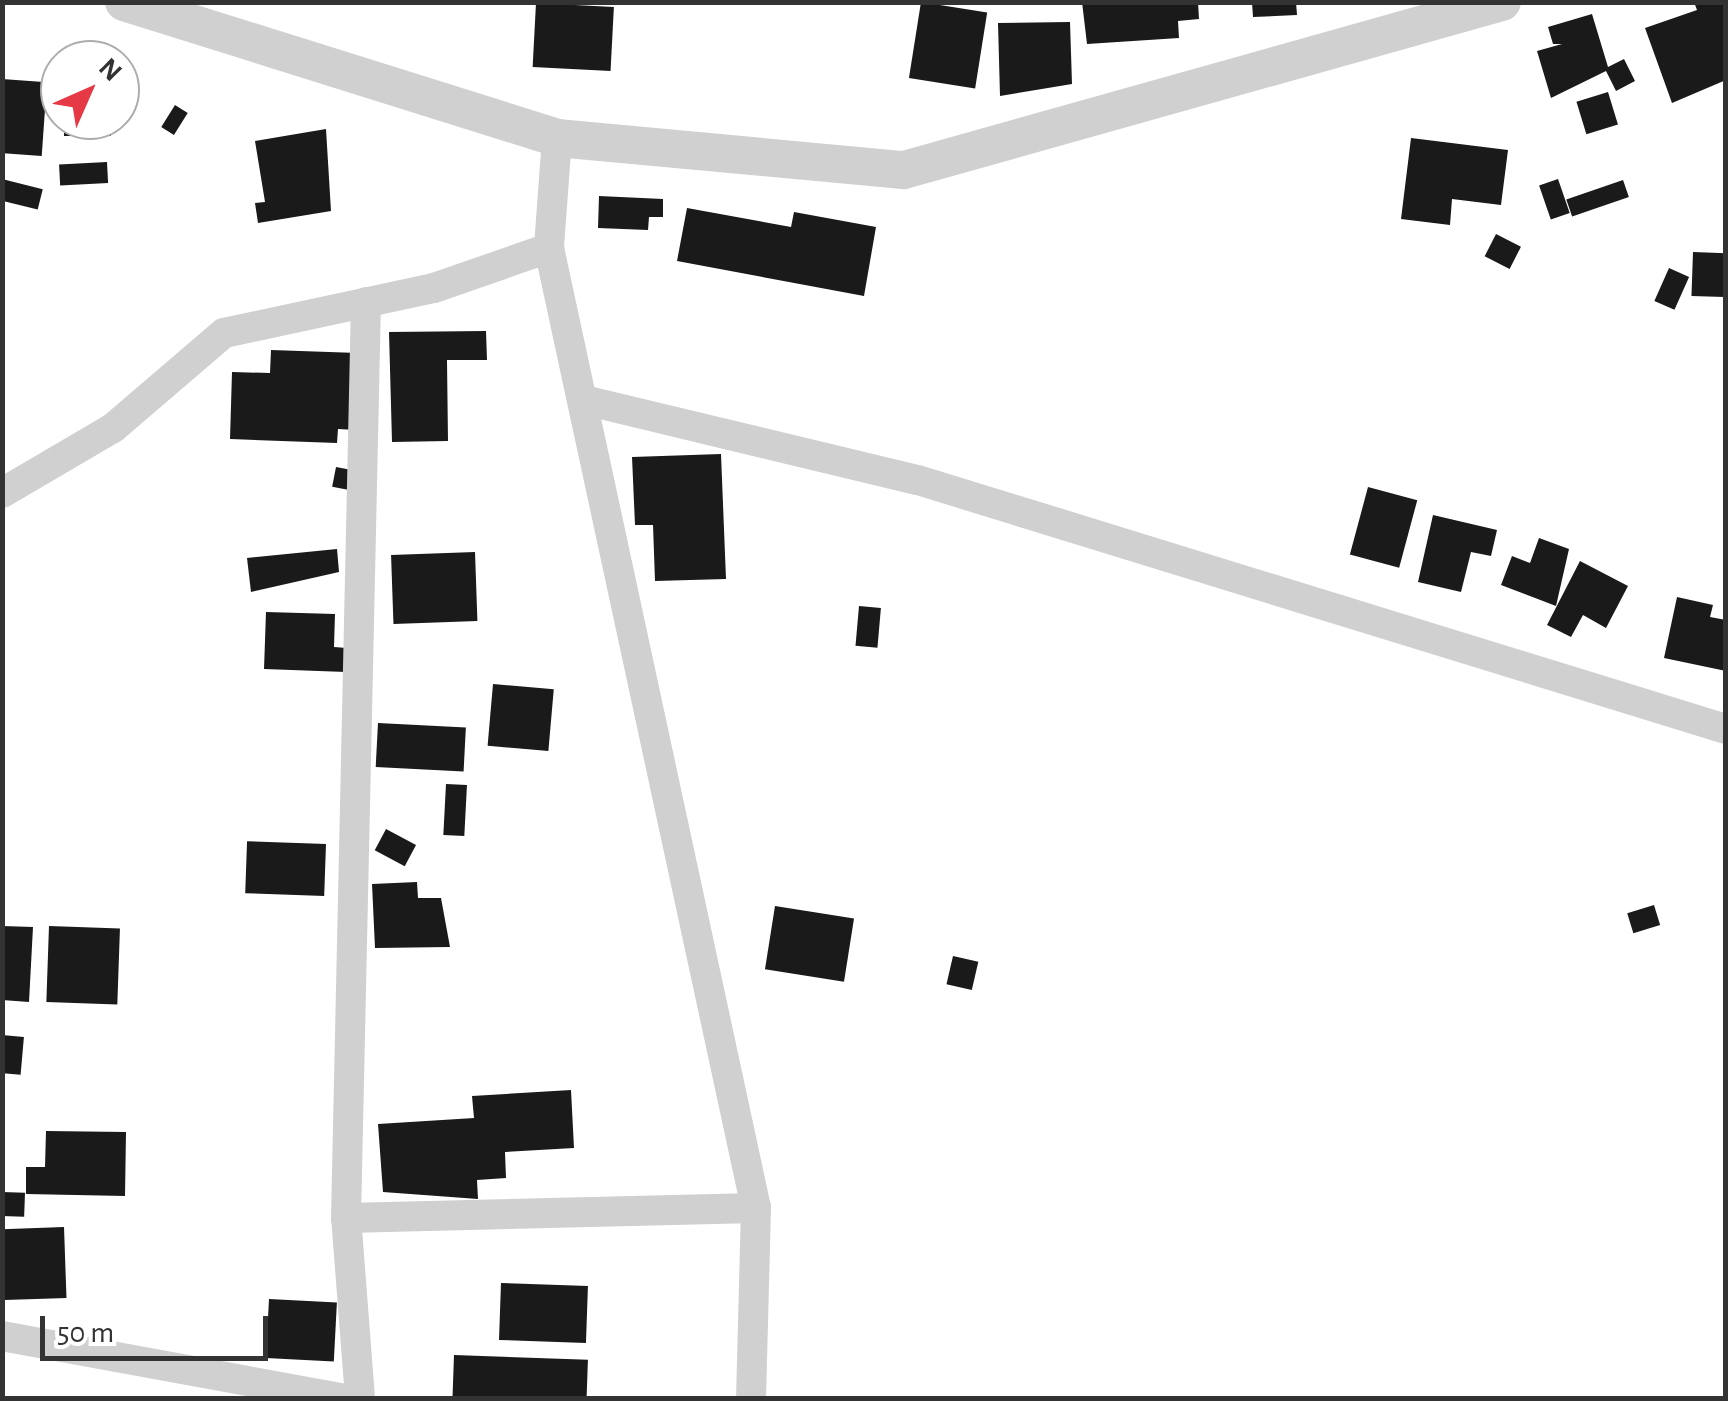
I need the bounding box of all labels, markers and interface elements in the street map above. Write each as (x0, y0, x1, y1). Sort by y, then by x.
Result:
north arrow (40, 40, 140, 140)
text: N (93, 53, 127, 87)
scale bar (45, 1296, 272, 1358)
text: 50 m (57, 1318, 114, 1348)

